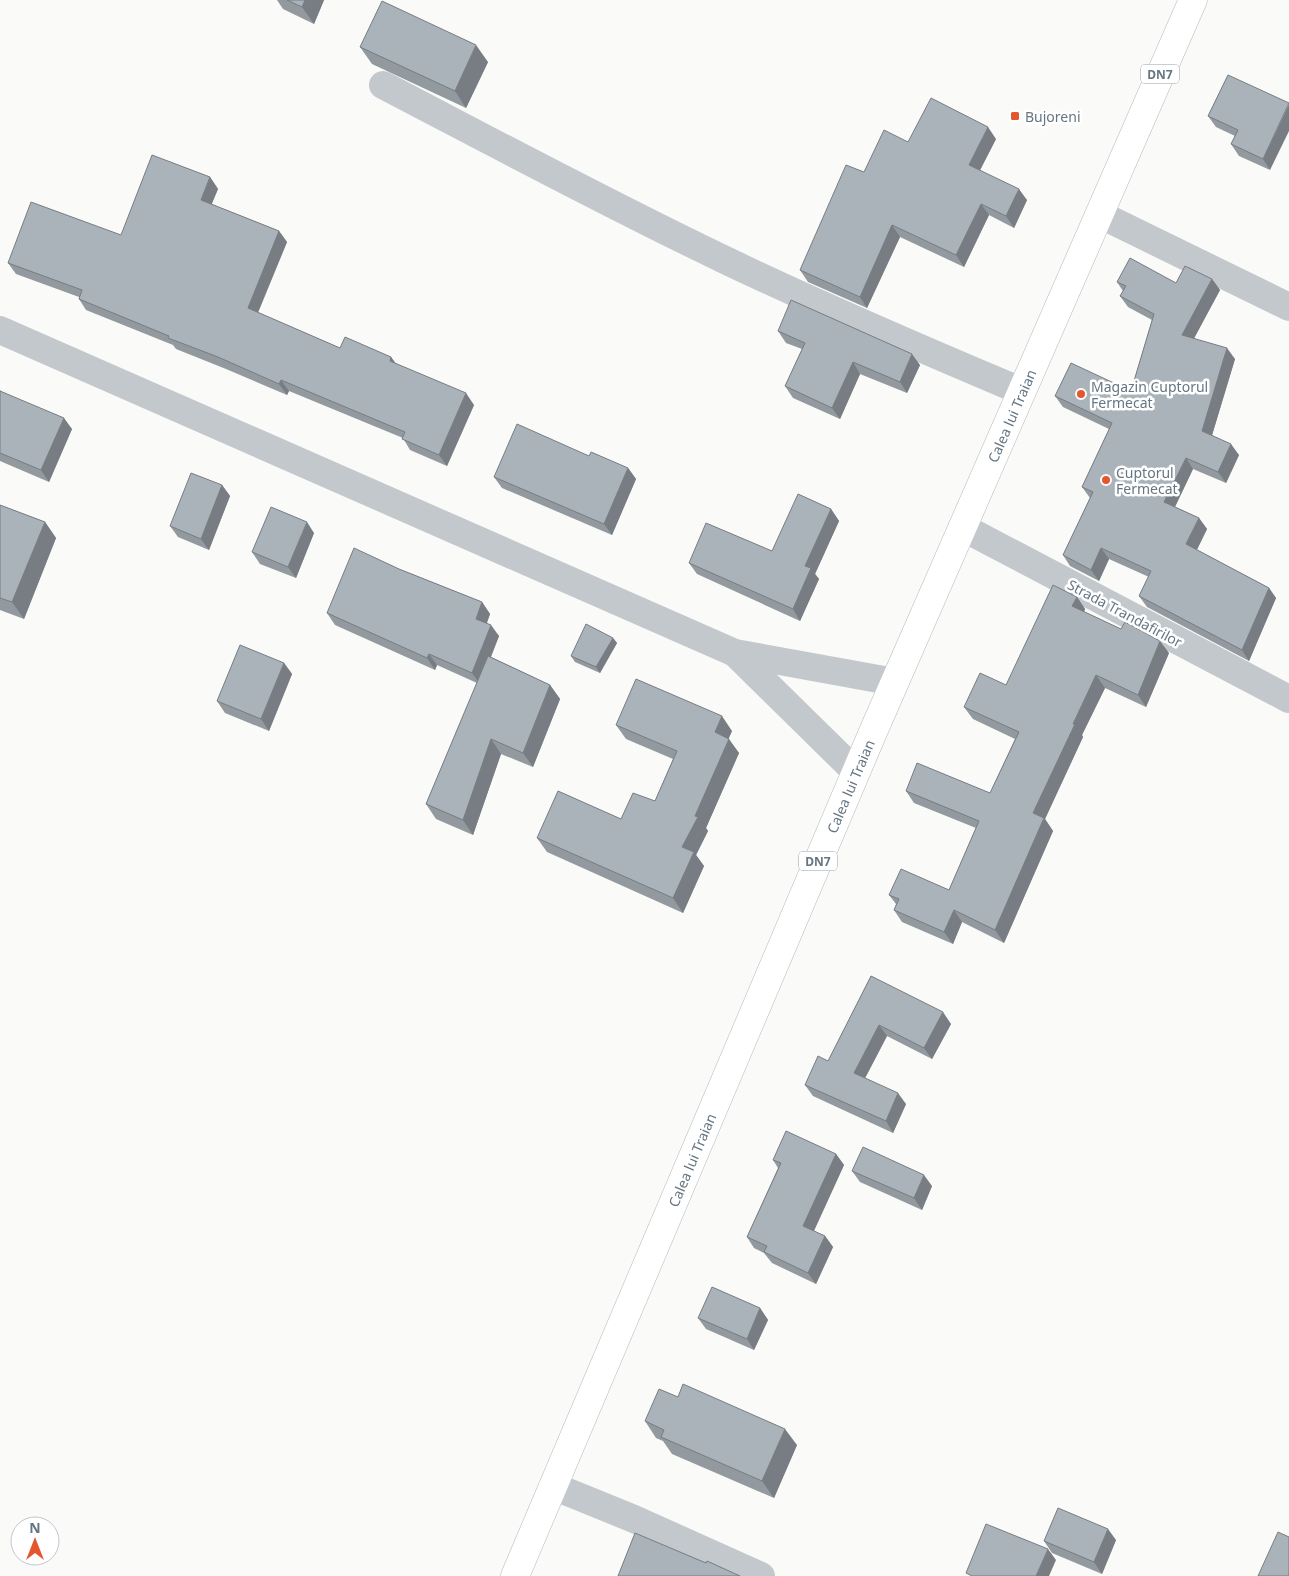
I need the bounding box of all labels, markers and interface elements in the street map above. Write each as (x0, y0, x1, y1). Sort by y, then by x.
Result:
road number: DN7 (1141, 64, 1179, 84)
place label: Bujoreni (1025, 107, 1081, 126)
marker: Bujoreni (1009, 110, 1021, 122)
street label: Calea lui Traian (983, 366, 1040, 465)
place label: Magazin Cuptorul Fermecat (1091, 377, 1208, 412)
marker: Magazin Cuptorul Fermecat (1075, 388, 1087, 400)
place label: Cuptorul Fermecat (1116, 463, 1178, 498)
marker: Cuptorul Fermecat (1100, 474, 1112, 486)
street label: Strada Trandafirilor (1064, 575, 1186, 651)
street label: Calea lui Traian (822, 736, 878, 836)
road number: DN7 (799, 851, 837, 870)
street label: Calea lui Traian (663, 1110, 720, 1210)
north arrow (10, 1516, 60, 1566)
text: N (29, 1518, 41, 1537)

